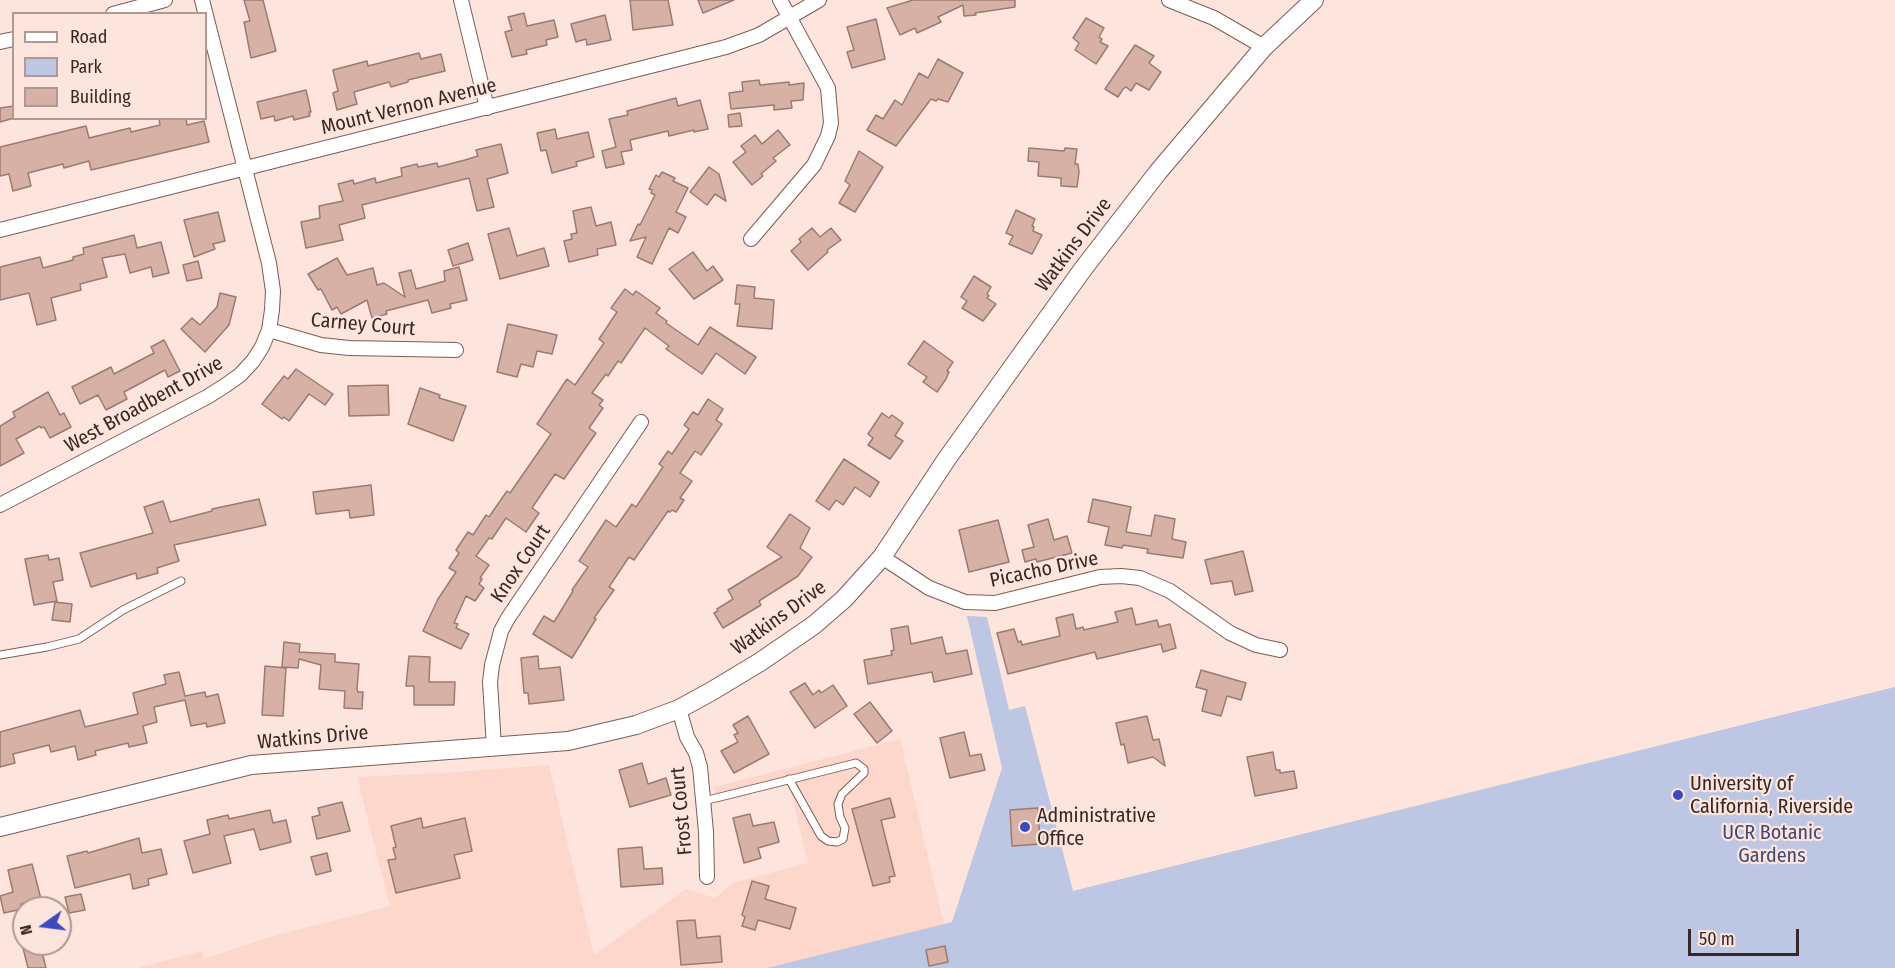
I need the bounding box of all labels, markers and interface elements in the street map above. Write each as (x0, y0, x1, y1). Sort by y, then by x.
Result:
legend (12, 12, 207, 120)
text: Road (70, 26, 107, 48)
text: Park (70, 56, 102, 78)
street label: Mount Vernon Avenue (319, 74, 499, 140)
text: Building (70, 86, 131, 108)
street label: Watkins Drive (1031, 193, 1117, 297)
street label: Carney Court (310, 308, 416, 342)
street label: West Broadbent Drive (61, 352, 227, 458)
street label: Knox Court (486, 520, 556, 608)
street label: Picacho Drive (988, 547, 1100, 593)
street label: Watkins Drive (727, 576, 831, 660)
street label: Watkins Drive (257, 721, 369, 755)
street label: Frost Court (666, 766, 698, 856)
place label: University of California, Riverside (1690, 772, 1853, 819)
marker: University of California, Riverside (1671, 788, 1685, 802)
place label: Administrative Office (1037, 804, 1156, 851)
marker: Administrative Office (1018, 820, 1032, 834)
park label: UCR Botanic Gardens (1722, 821, 1822, 868)
north arrow (12, 896, 72, 956)
scale bar (1691, 917, 1802, 955)
text: N (16, 923, 36, 937)
text: 50 m (1699, 928, 1735, 950)

